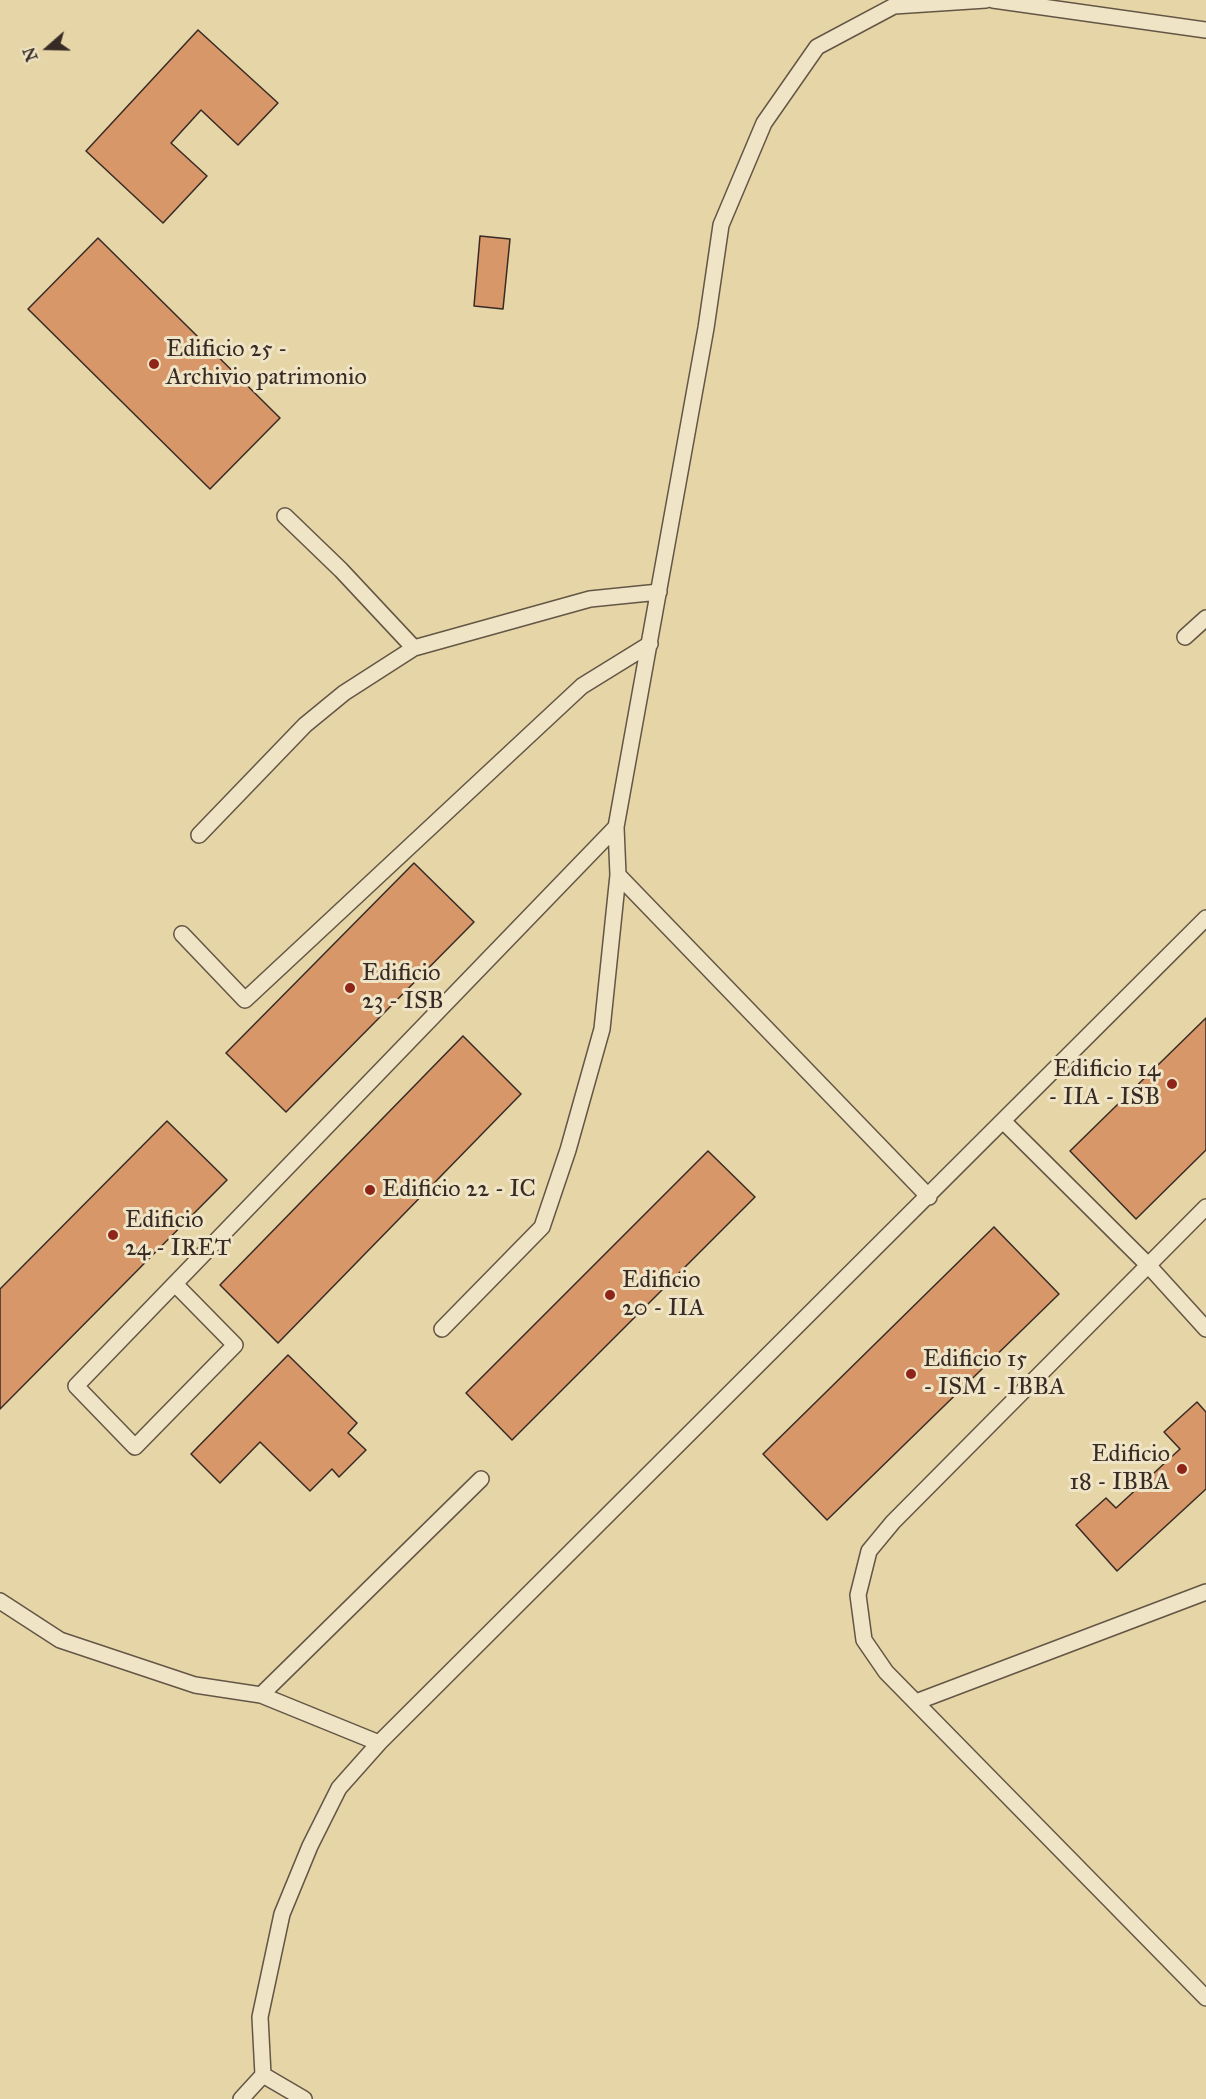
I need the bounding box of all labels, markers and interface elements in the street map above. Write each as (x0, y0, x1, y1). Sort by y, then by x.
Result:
north arrow (18, 18, 78, 78)
text: N (19, 45, 42, 64)
place label: Edificio 25 - Archivio patrimonio (166, 336, 367, 392)
marker: Edificio 25 - Archivio patrimonio (147, 357, 161, 371)
place label: Edificio 23 - ISB (362, 960, 444, 1016)
marker: Edificio 23 - ISB (343, 981, 357, 995)
place label: Edificio 14 - IIA - ISB (1048, 1056, 1160, 1112)
marker: Edificio 14 - IIA - ISB (1165, 1077, 1179, 1091)
place label: Edificio 22 - IC (382, 1176, 536, 1204)
marker: Edificio 22 - IC (363, 1183, 377, 1197)
place label: Edificio 24 - IRET (125, 1207, 231, 1263)
marker: Edificio 24 - IRET (106, 1228, 120, 1242)
place label: Edificio 20 - IIA (622, 1267, 705, 1323)
marker: Edificio 20 - IIA (603, 1288, 617, 1302)
place label: Edificio 15 - ISM - IBBA (923, 1346, 1065, 1402)
marker: Edificio 15 - ISM - IBBA (904, 1367, 918, 1381)
place label: Edificio 18 - IBBA (1070, 1441, 1170, 1497)
marker: Edificio 18 - IBBA (1175, 1462, 1189, 1476)

